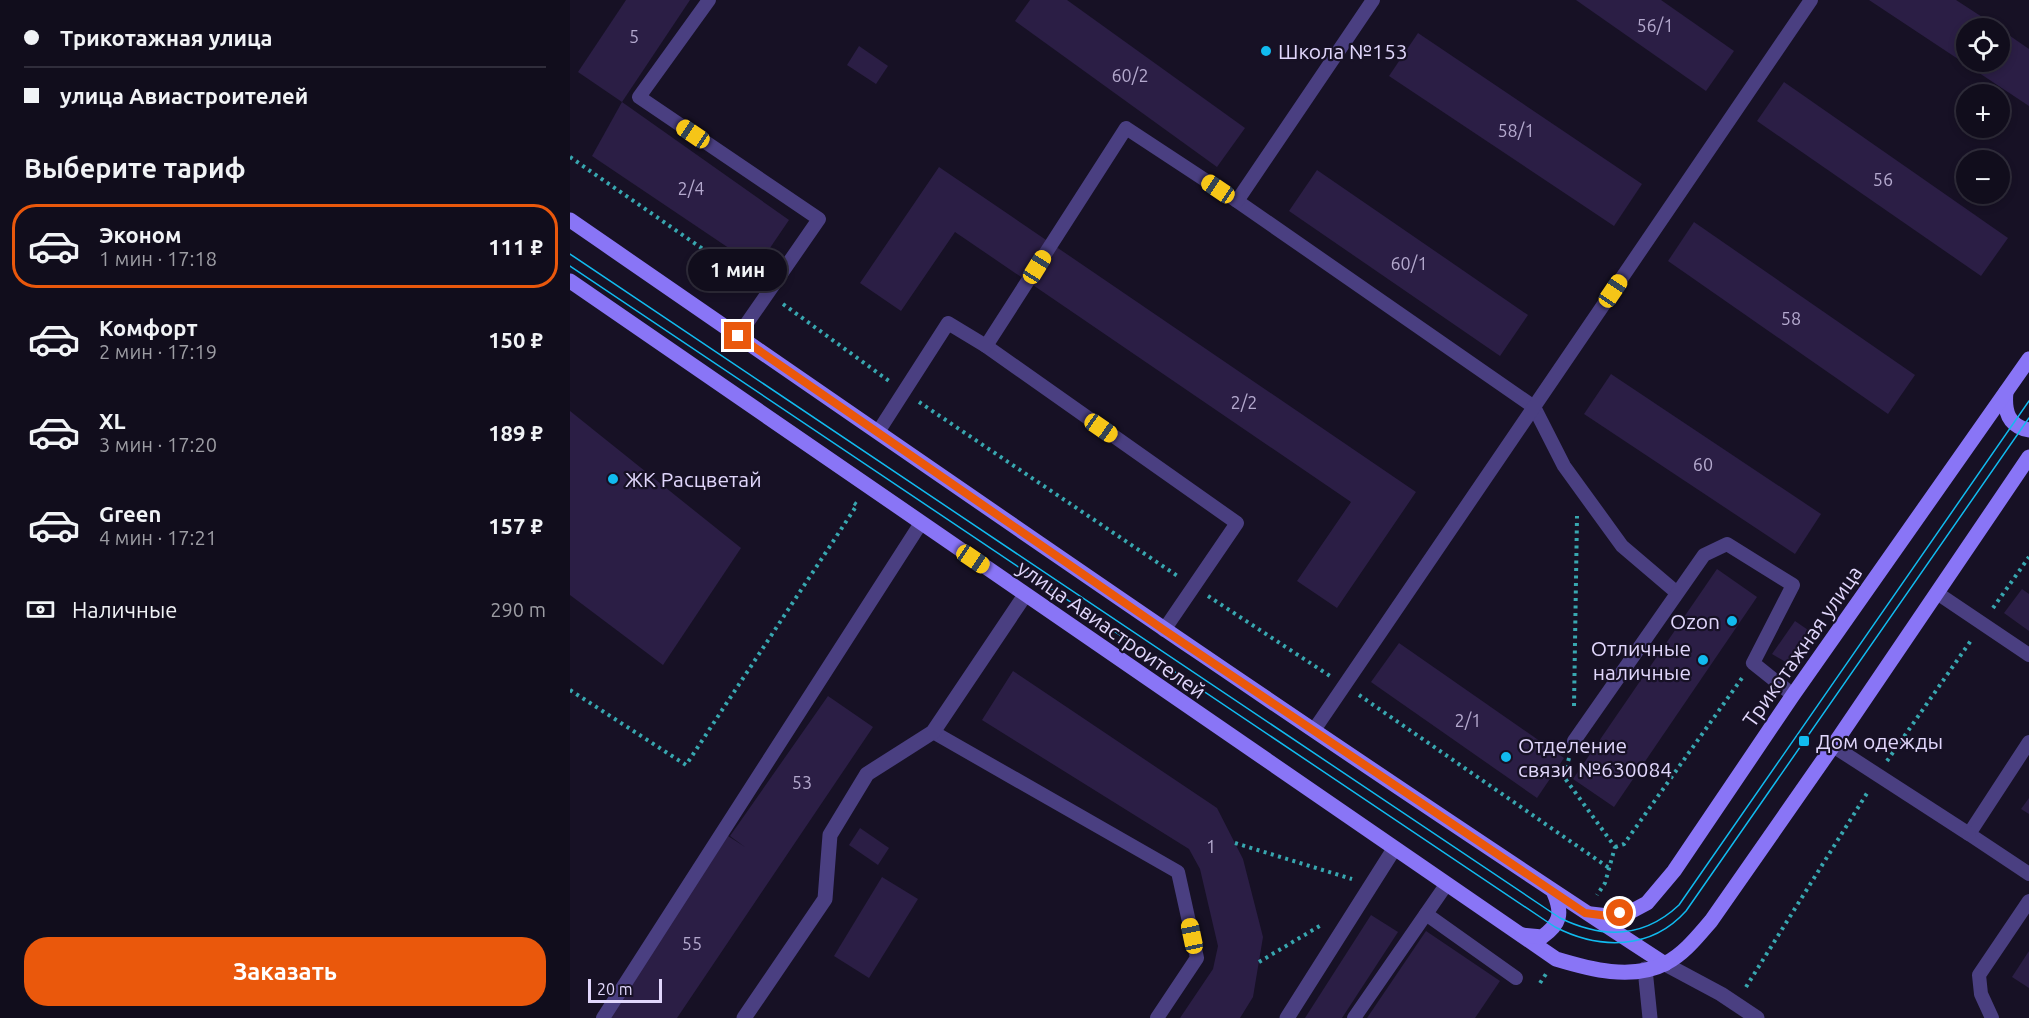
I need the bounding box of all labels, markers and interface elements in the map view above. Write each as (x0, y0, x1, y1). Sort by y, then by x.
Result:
house number: 56/1 (1636, 15, 1674, 35)
map controls (1956, 18, 2010, 204)
button: locate (1956, 18, 2010, 72)
text: Трикотажная улица (60, 25, 273, 50)
house number: 5 (629, 26, 639, 46)
place label: Школа №153 (1278, 39, 1408, 63)
marker: Школа №153 (1259, 44, 1273, 58)
house number: 60/2 (1111, 65, 1149, 85)
text: улица Авиастроителей (60, 83, 308, 108)
button: + (1956, 84, 2010, 138)
car (673, 116, 713, 152)
house number: 58/1 (1497, 120, 1535, 140)
button: − (1956, 150, 2010, 204)
text: Выберите тариф (24, 153, 246, 183)
house number: 56 (1873, 169, 1893, 189)
car (1198, 171, 1238, 207)
house number: 2/4 (678, 178, 704, 198)
icon: car (27, 219, 81, 273)
text: Эконом (99, 222, 181, 247)
text: 111 ₽ (488, 234, 543, 259)
text: 1 мин · 17:18 (99, 247, 217, 270)
car (1020, 247, 1054, 287)
callout: 1 мин (688, 249, 788, 291)
house number: 60/1 (1390, 253, 1428, 273)
text: 1 мин (710, 258, 765, 281)
car (1595, 271, 1631, 311)
house number: 58 (1781, 308, 1801, 328)
icon: car (27, 312, 81, 366)
text: Комфорт (99, 315, 198, 340)
route end (724, 322, 751, 349)
text: 150 ₽ (488, 327, 543, 352)
text: 2 мин · 17:19 (99, 340, 217, 363)
house number: 2/2 (1231, 392, 1257, 412)
icon: car (27, 405, 81, 459)
text: XL (99, 408, 126, 433)
car (1081, 410, 1121, 446)
text: 189 ₽ (488, 420, 543, 445)
text: 3 мин · 17:20 (99, 433, 217, 456)
house number: 60 (1693, 454, 1713, 474)
place label: ЖК Расцветай (625, 467, 762, 491)
marker: ЖК Расцветай (606, 472, 620, 486)
icon: car (27, 498, 81, 552)
text: Green (99, 501, 161, 526)
text: 157 ₽ (488, 513, 543, 538)
text: 4 мин · 17:21 (99, 526, 217, 549)
car (953, 541, 993, 577)
street label: улица Авиастроителей (1013, 555, 1211, 703)
street label: Трикотажная улица (1737, 561, 1867, 731)
icon: cash (24, 593, 57, 626)
text: Наличные (72, 597, 177, 622)
text: 290 m (490, 598, 546, 621)
place label: Ozon (1670, 609, 1720, 633)
marker: Ozon (1725, 614, 1739, 628)
place label: Отличные наличные (1591, 636, 1691, 684)
marker: Отличные наличные (1696, 653, 1710, 667)
house number: 2/1 (1455, 710, 1481, 730)
place label: Дом одежды (1816, 729, 1943, 753)
place label: Отделение связи №630084 (1518, 733, 1672, 781)
marker: Дом одежды (1797, 734, 1811, 748)
marker: Отделение связи №630084 (1499, 750, 1513, 764)
house number: 53 (792, 772, 812, 792)
house number: 1 (1206, 836, 1216, 856)
route start (1606, 899, 1633, 926)
car (1179, 917, 1205, 955)
house number: 55 (682, 933, 702, 953)
button: Заказать (24, 937, 546, 1006)
scale bar (588, 976, 662, 1004)
text: 20 m (597, 980, 633, 998)

